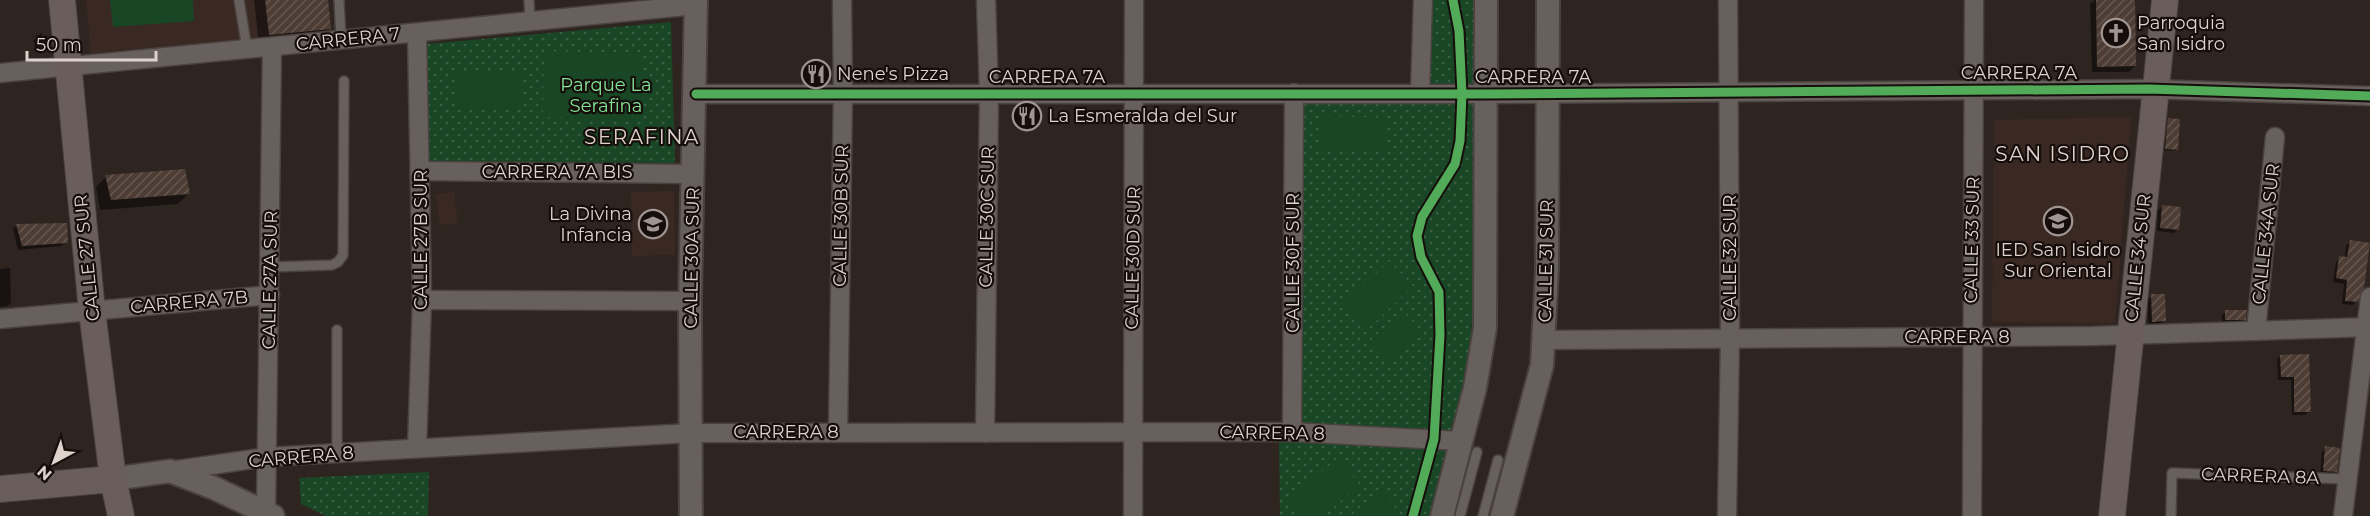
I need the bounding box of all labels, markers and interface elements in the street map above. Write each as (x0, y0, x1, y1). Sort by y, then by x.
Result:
place label: Parroquia San Isidro (2137, 12, 2225, 55)
church icon: Parroquia San Isidro (2100, 17, 2132, 49)
street label: CARRERA 7 (295, 23, 401, 55)
scale bar (27, 24, 156, 62)
text: 50 m (36, 34, 82, 56)
restaurant icon: Nene's Pizza (800, 58, 832, 90)
street label: CARRERA 7A (1961, 62, 2077, 84)
place label: Nene's Pizza (837, 63, 949, 85)
street label: CARRERA 7A (989, 66, 1105, 88)
street label: CARRERA 7A (1475, 66, 1591, 88)
park label: Parque La Serafina (560, 74, 652, 117)
restaurant icon: La Esmeralda del Sur (1011, 100, 1043, 132)
place label: La Esmeralda del Sur (1048, 105, 1237, 127)
district label: SERAFINA (584, 125, 700, 149)
district label: SAN ISIDRO (1995, 142, 2131, 166)
street label: CALLE 30B SUR (829, 145, 853, 287)
street label: CALLE 30C SUR (975, 146, 999, 288)
street label: CARRERA 7A BIS (481, 161, 633, 183)
street label: CALLE 34A SUR (2248, 163, 2284, 305)
street label: CALLE 27B SUR (410, 170, 432, 310)
street label: CALLE 33 SUR (1960, 177, 1984, 303)
street label: CALLE 30D SUR (1121, 186, 1145, 330)
street label: CALLE 30A SUR (680, 187, 704, 329)
street label: CALLE 30F SUR (1282, 193, 1304, 333)
street label: CALLE 34 SUR (2120, 193, 2156, 323)
street label: CALLE 27 SUR (69, 194, 105, 322)
street label: CALLE 32 SUR (1719, 195, 1741, 321)
street label: CALLE 31 SUR (1534, 199, 1558, 323)
place label: La Divina Infancia (549, 203, 632, 246)
school or university icon: IED San Isidro Sur Oriental (2042, 205, 2074, 237)
school or university icon: La Divina Infancia (637, 208, 669, 240)
street label: CALLE 27A SUR (258, 210, 282, 350)
place label: IED San Isidro Sur Oriental (1995, 239, 2121, 282)
street label: CARRERA 7B (129, 286, 249, 318)
street label: CARRERA 8 (1904, 326, 2010, 348)
street label: CARRERA 8 (733, 421, 839, 443)
street label: CARRERA 8 (1219, 421, 1325, 445)
north arrow (24, 432, 84, 492)
street label: CARRERA 8 (247, 441, 355, 473)
text: N (33, 462, 56, 484)
street label: CARRERA 8A (2200, 463, 2320, 489)

